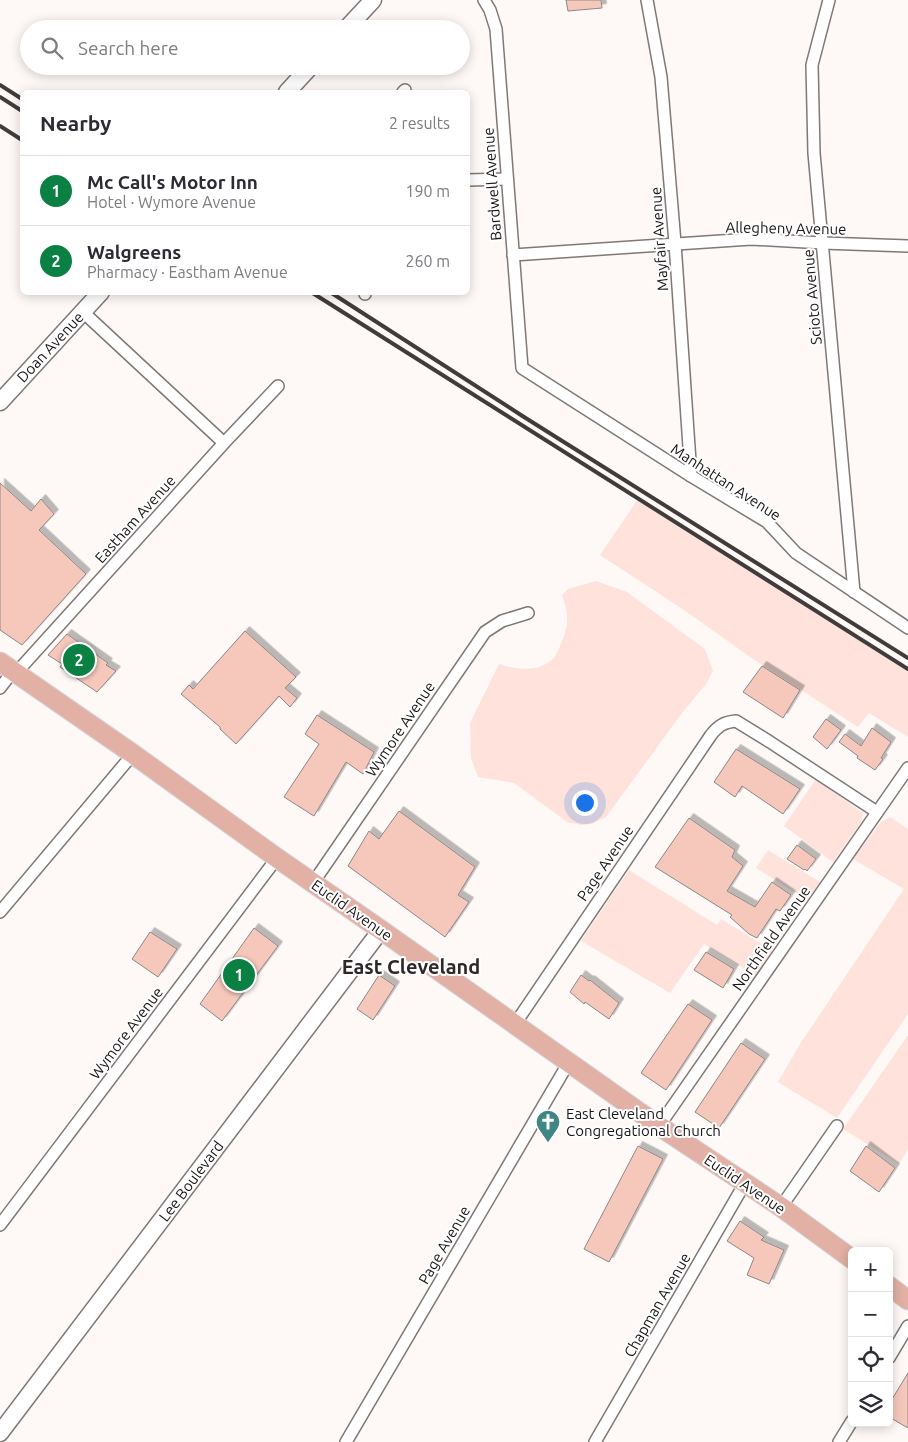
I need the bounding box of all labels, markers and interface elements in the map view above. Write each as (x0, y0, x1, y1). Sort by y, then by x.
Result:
search box (20, 20, 470, 75)
icon: search (38, 34, 66, 62)
text: Search here (78, 37, 178, 59)
text: Nearby (40, 111, 111, 135)
text: 2 results (389, 114, 450, 132)
street label: Bardwell Avenue (480, 127, 504, 241)
text: Mc Call's Motor Inn (87, 171, 258, 193)
text: 1 (51, 182, 61, 200)
text: 190 m (405, 182, 450, 200)
street label: Mayfair Avenue (647, 186, 671, 292)
text: Hotel · Wymore Avenue (87, 193, 256, 211)
street label: Allegheny Avenue (725, 218, 847, 238)
text: Walgreens (87, 241, 181, 263)
street label: Scioto Avenue (799, 249, 825, 345)
text: 2 (51, 252, 61, 270)
text: 260 m (405, 252, 450, 270)
text: Pharmacy · Eastham Avenue (87, 263, 288, 281)
street label: Doan Avenue (13, 308, 87, 386)
street label: Manhattan Avenue (668, 440, 784, 524)
street label: Eastham Avenue (91, 472, 179, 566)
pin: 2 (63, 641, 95, 679)
street label: Wymore Avenue (362, 678, 438, 780)
your location (572, 790, 598, 816)
street label: Page Avenue (574, 822, 636, 904)
street label: Euclid Avenue (309, 876, 395, 944)
street label: Northfield Avenue (728, 882, 814, 994)
district label: East Cleveland (342, 955, 480, 978)
pin: 1 (223, 956, 255, 994)
street label: Wymore Avenue (86, 984, 166, 1082)
place label: East Cleveland Congregational Church (566, 1105, 721, 1139)
church icon: East Cleveland Congregational Church (535, 1109, 561, 1143)
street label: Lee Boulevard (155, 1137, 227, 1225)
street label: Euclid Avenue (701, 1151, 789, 1217)
street label: Page Avenue (415, 1203, 473, 1287)
map controls (848, 1247, 893, 1427)
button: + (848, 1247, 893, 1292)
street label: Chapman Avenue (620, 1250, 694, 1360)
button: − (848, 1292, 893, 1337)
button: locate (848, 1337, 893, 1382)
button: layers (848, 1382, 893, 1427)

